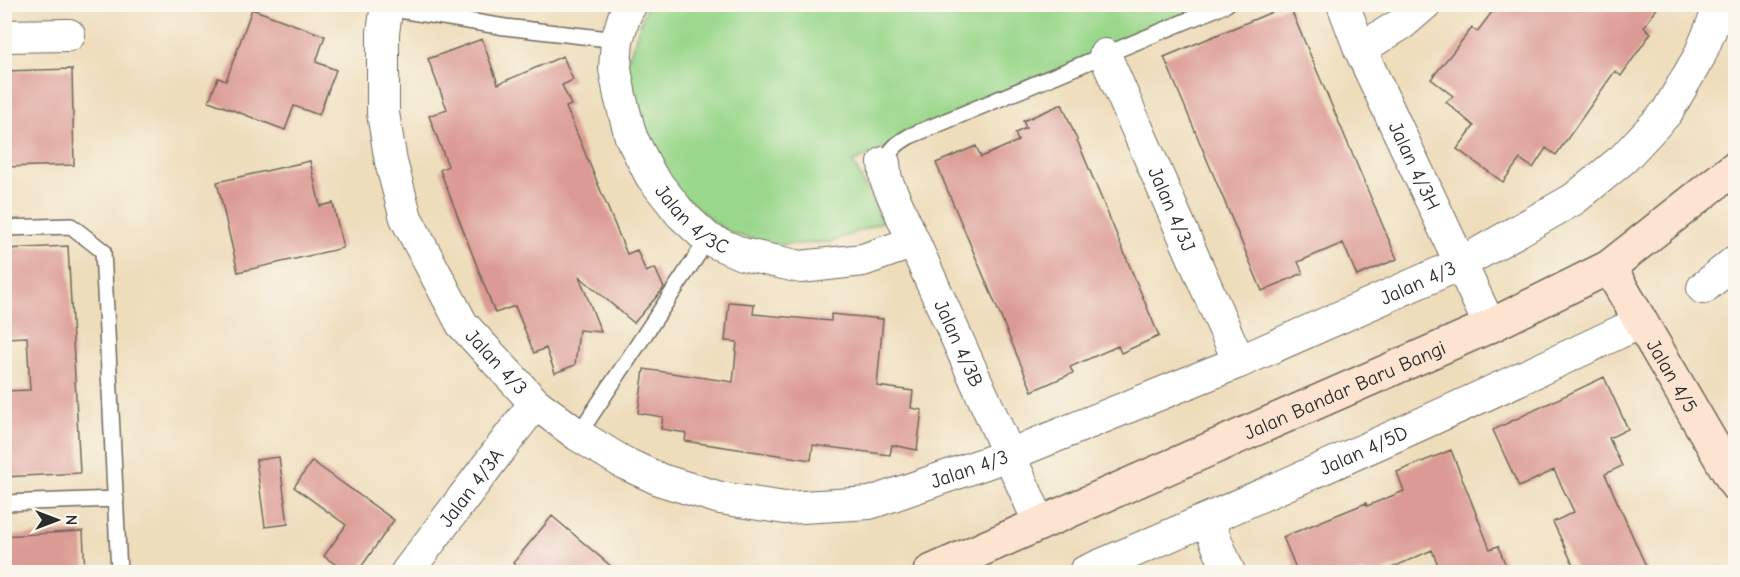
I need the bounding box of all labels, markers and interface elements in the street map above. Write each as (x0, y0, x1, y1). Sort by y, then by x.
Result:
street label: Jalan 4/3H (1384, 118, 1445, 214)
street label: Jalan 4/3J (1143, 164, 1200, 255)
street label: Jalan 4/3C (650, 180, 732, 259)
street label: Jalan 4/3 (1377, 256, 1460, 310)
street label: Jalan 4/3B (929, 296, 988, 391)
street label: Jalan 4/3 (461, 325, 532, 399)
street label: Jalan 4/5 (1642, 335, 1702, 417)
street label: Jalan Bandar Baru Bangi (1241, 336, 1449, 445)
street label: Jalan 4/5D (1316, 421, 1411, 480)
street label: Jalan 4/3A (434, 444, 509, 531)
street label: Jalan 4/3 (928, 445, 1011, 493)
north arrow (27, 490, 87, 550)
text: N (62, 515, 80, 525)

